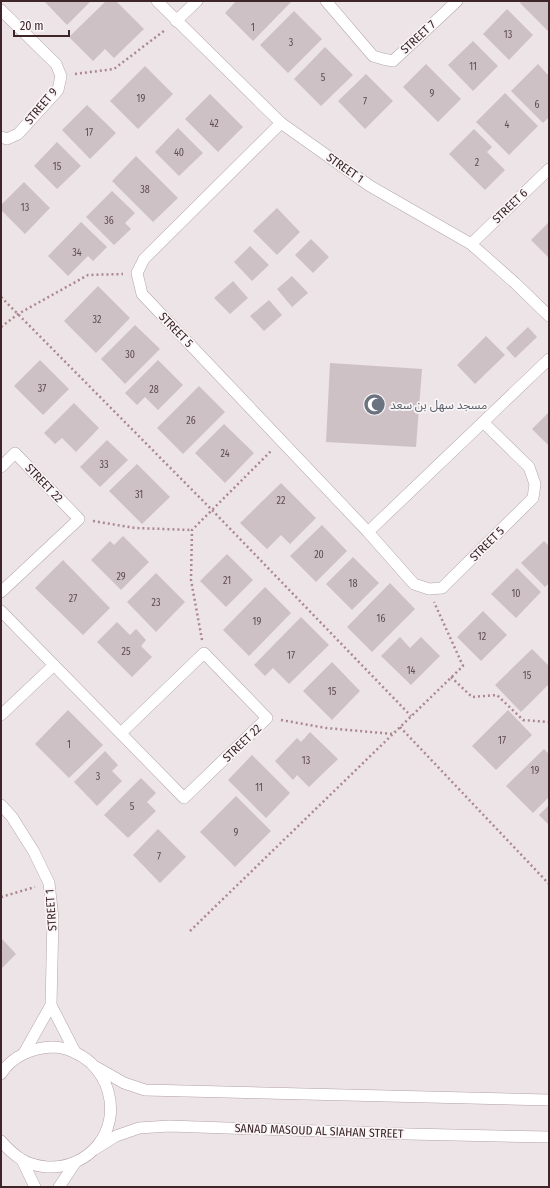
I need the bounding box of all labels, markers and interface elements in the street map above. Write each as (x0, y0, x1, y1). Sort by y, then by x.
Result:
scale bar (14, 12, 69, 38)
street label: STREET 7 (398, 17, 438, 57)
text: 20 m (20, 19, 44, 33)
house number: 1 (251, 22, 255, 34)
house number: 13 (504, 29, 513, 41)
house number: 3 (289, 37, 294, 49)
house number: 11 (469, 61, 477, 73)
house number: 5 (321, 72, 326, 84)
street label: STREET 9 (22, 85, 60, 127)
house number: 9 (430, 88, 435, 100)
house number: 19 (137, 93, 146, 105)
house number: 7 (363, 96, 367, 108)
house number: 6 (535, 99, 540, 111)
house number: 42 (209, 118, 219, 130)
house number: 4 (505, 119, 510, 131)
house number: 17 (85, 127, 93, 139)
house number: 40 (174, 147, 184, 159)
street label: STREET 1 (324, 150, 366, 186)
house number: 2 (475, 157, 480, 169)
house number: 15 (53, 161, 62, 173)
house number: 38 (140, 184, 150, 196)
street label: STREET 6 (490, 186, 530, 226)
house number: 13 (21, 202, 30, 214)
house number: 36 (104, 215, 114, 227)
house number: 34 (72, 247, 82, 259)
street label: STREET 5 (156, 310, 196, 351)
house number: 32 (93, 314, 102, 326)
house number: 30 (125, 349, 135, 361)
house number: 37 (38, 383, 46, 395)
house number: 28 (149, 384, 159, 396)
mosque icon: مسجد سهل بن سعد (361, 392, 387, 418)
place label: مسجد سهل بن سعد (390, 398, 487, 412)
house number: 26 (186, 415, 196, 427)
house number: 24 (220, 448, 230, 460)
house number: 33 (99, 459, 109, 471)
street label: STREET 22 (22, 461, 66, 505)
house number: 31 (135, 489, 143, 501)
house number: 22 (277, 495, 286, 507)
street label: STREET 5 (467, 524, 507, 564)
house number: 20 (314, 549, 324, 561)
house number: 29 (116, 571, 126, 583)
house number: 21 (223, 575, 231, 587)
house number: 18 (349, 578, 357, 590)
house number: 10 (511, 588, 521, 600)
house number: 27 (69, 593, 77, 605)
house number: 23 (152, 597, 161, 609)
house number: 16 (377, 613, 385, 625)
house number: 19 (253, 616, 262, 628)
house number: 12 (478, 631, 487, 643)
house number: 25 (122, 646, 131, 658)
house number: 17 (287, 650, 295, 662)
house number: 14 (407, 665, 416, 677)
house number: 15 (523, 670, 532, 682)
house number: 15 (328, 686, 337, 698)
street label: STREET 22 (220, 721, 264, 765)
house number: 17 (498, 735, 506, 747)
house number: 1 (67, 739, 71, 751)
house number: 13 (302, 755, 311, 767)
house number: 19 (531, 765, 540, 777)
house number: 3 (96, 771, 101, 783)
house number: 11 (255, 782, 263, 794)
house number: 5 (130, 801, 135, 813)
house number: 9 (234, 827, 239, 839)
house number: 7 (157, 851, 161, 863)
street label: STREET 1 (43, 889, 59, 931)
street label: SANAD MASOUD AL SIAHAN STREET (234, 1121, 404, 1141)

